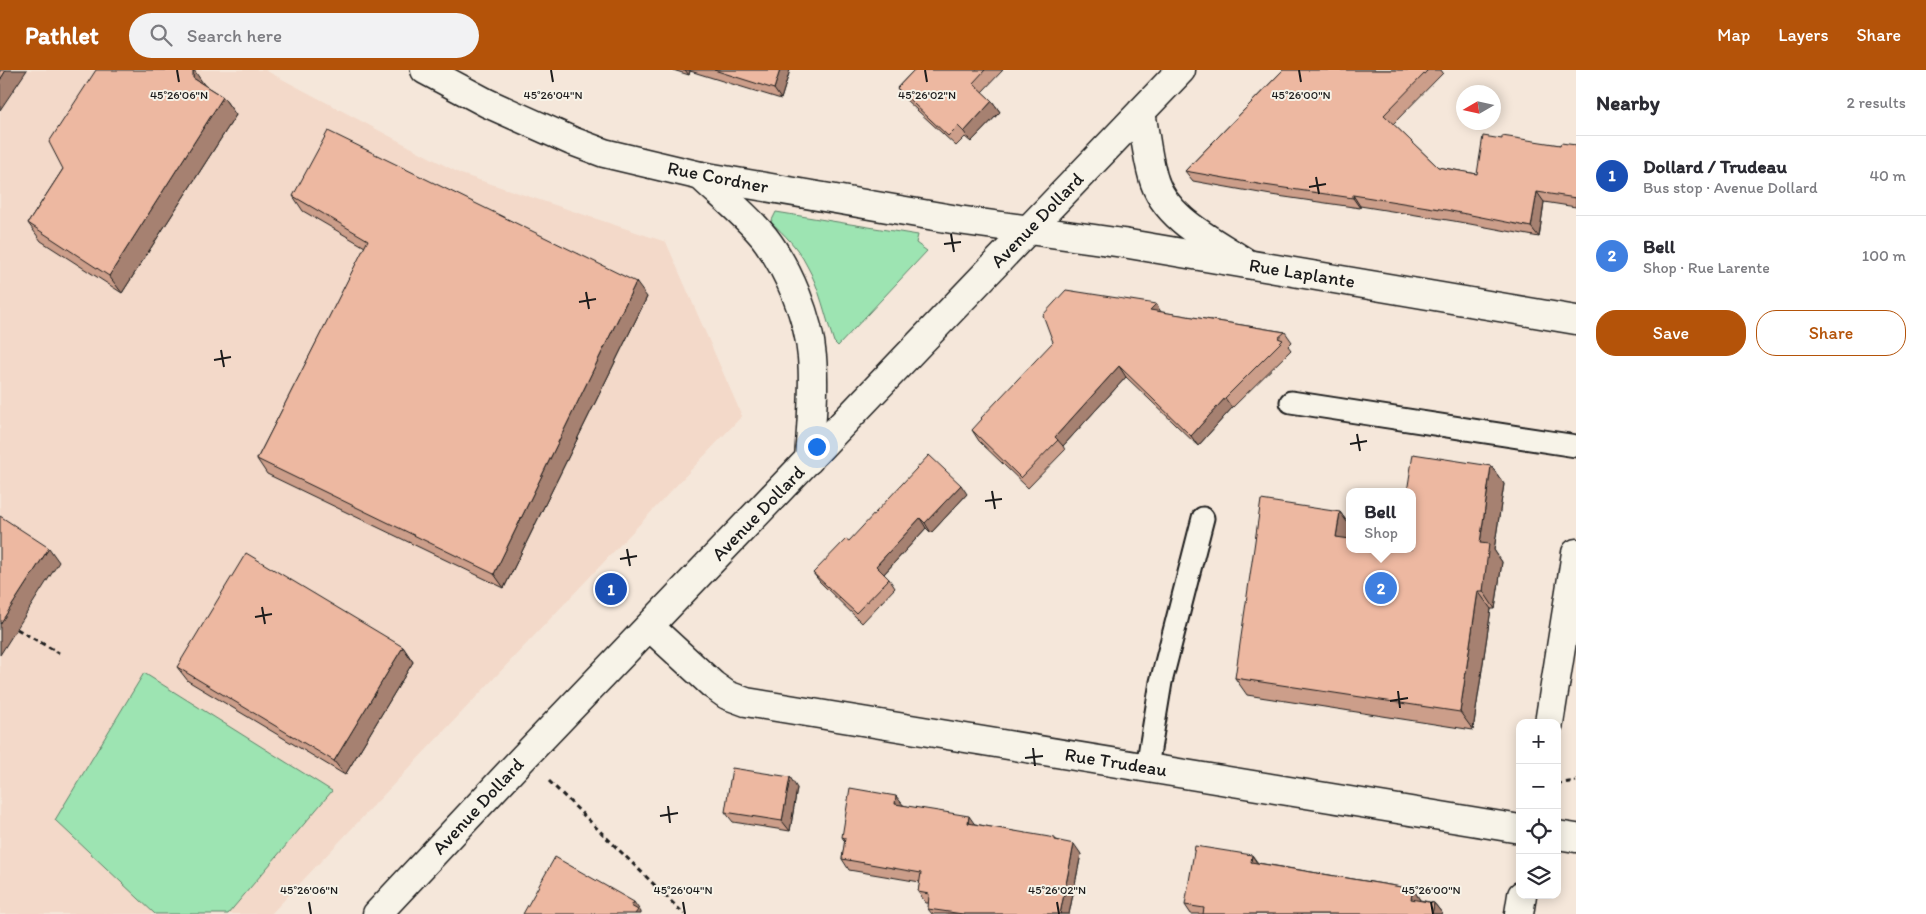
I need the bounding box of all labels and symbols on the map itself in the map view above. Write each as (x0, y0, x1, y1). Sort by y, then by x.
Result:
north arrow (1456, 85, 1501, 130)
text: 45°26'06"N (150, 88, 208, 102)
text: 45°26'04"N (523, 88, 583, 102)
text: 45°26'02"N (898, 88, 956, 102)
text: 45°26'00"N (1271, 88, 1331, 102)
street label: Rue Cordner (666, 156, 771, 198)
street label: Avenue Dollard (986, 167, 1089, 272)
street label: Rue Laplante (1247, 253, 1357, 293)
your location (804, 434, 830, 460)
street label: Avenue Dollard (707, 460, 810, 565)
pin: 2 (1365, 569, 1397, 607)
pin: 1 (595, 570, 627, 608)
street label: Rue Trudeau (1063, 743, 1169, 781)
street label: Avenue Dollard (427, 752, 529, 859)
text: 45°26'06"N (280, 883, 338, 897)
text: 45°26'04"N (653, 883, 713, 897)
text: 45°26'02"N (1028, 883, 1086, 897)
text: 45°26'00"N (1401, 883, 1461, 897)

